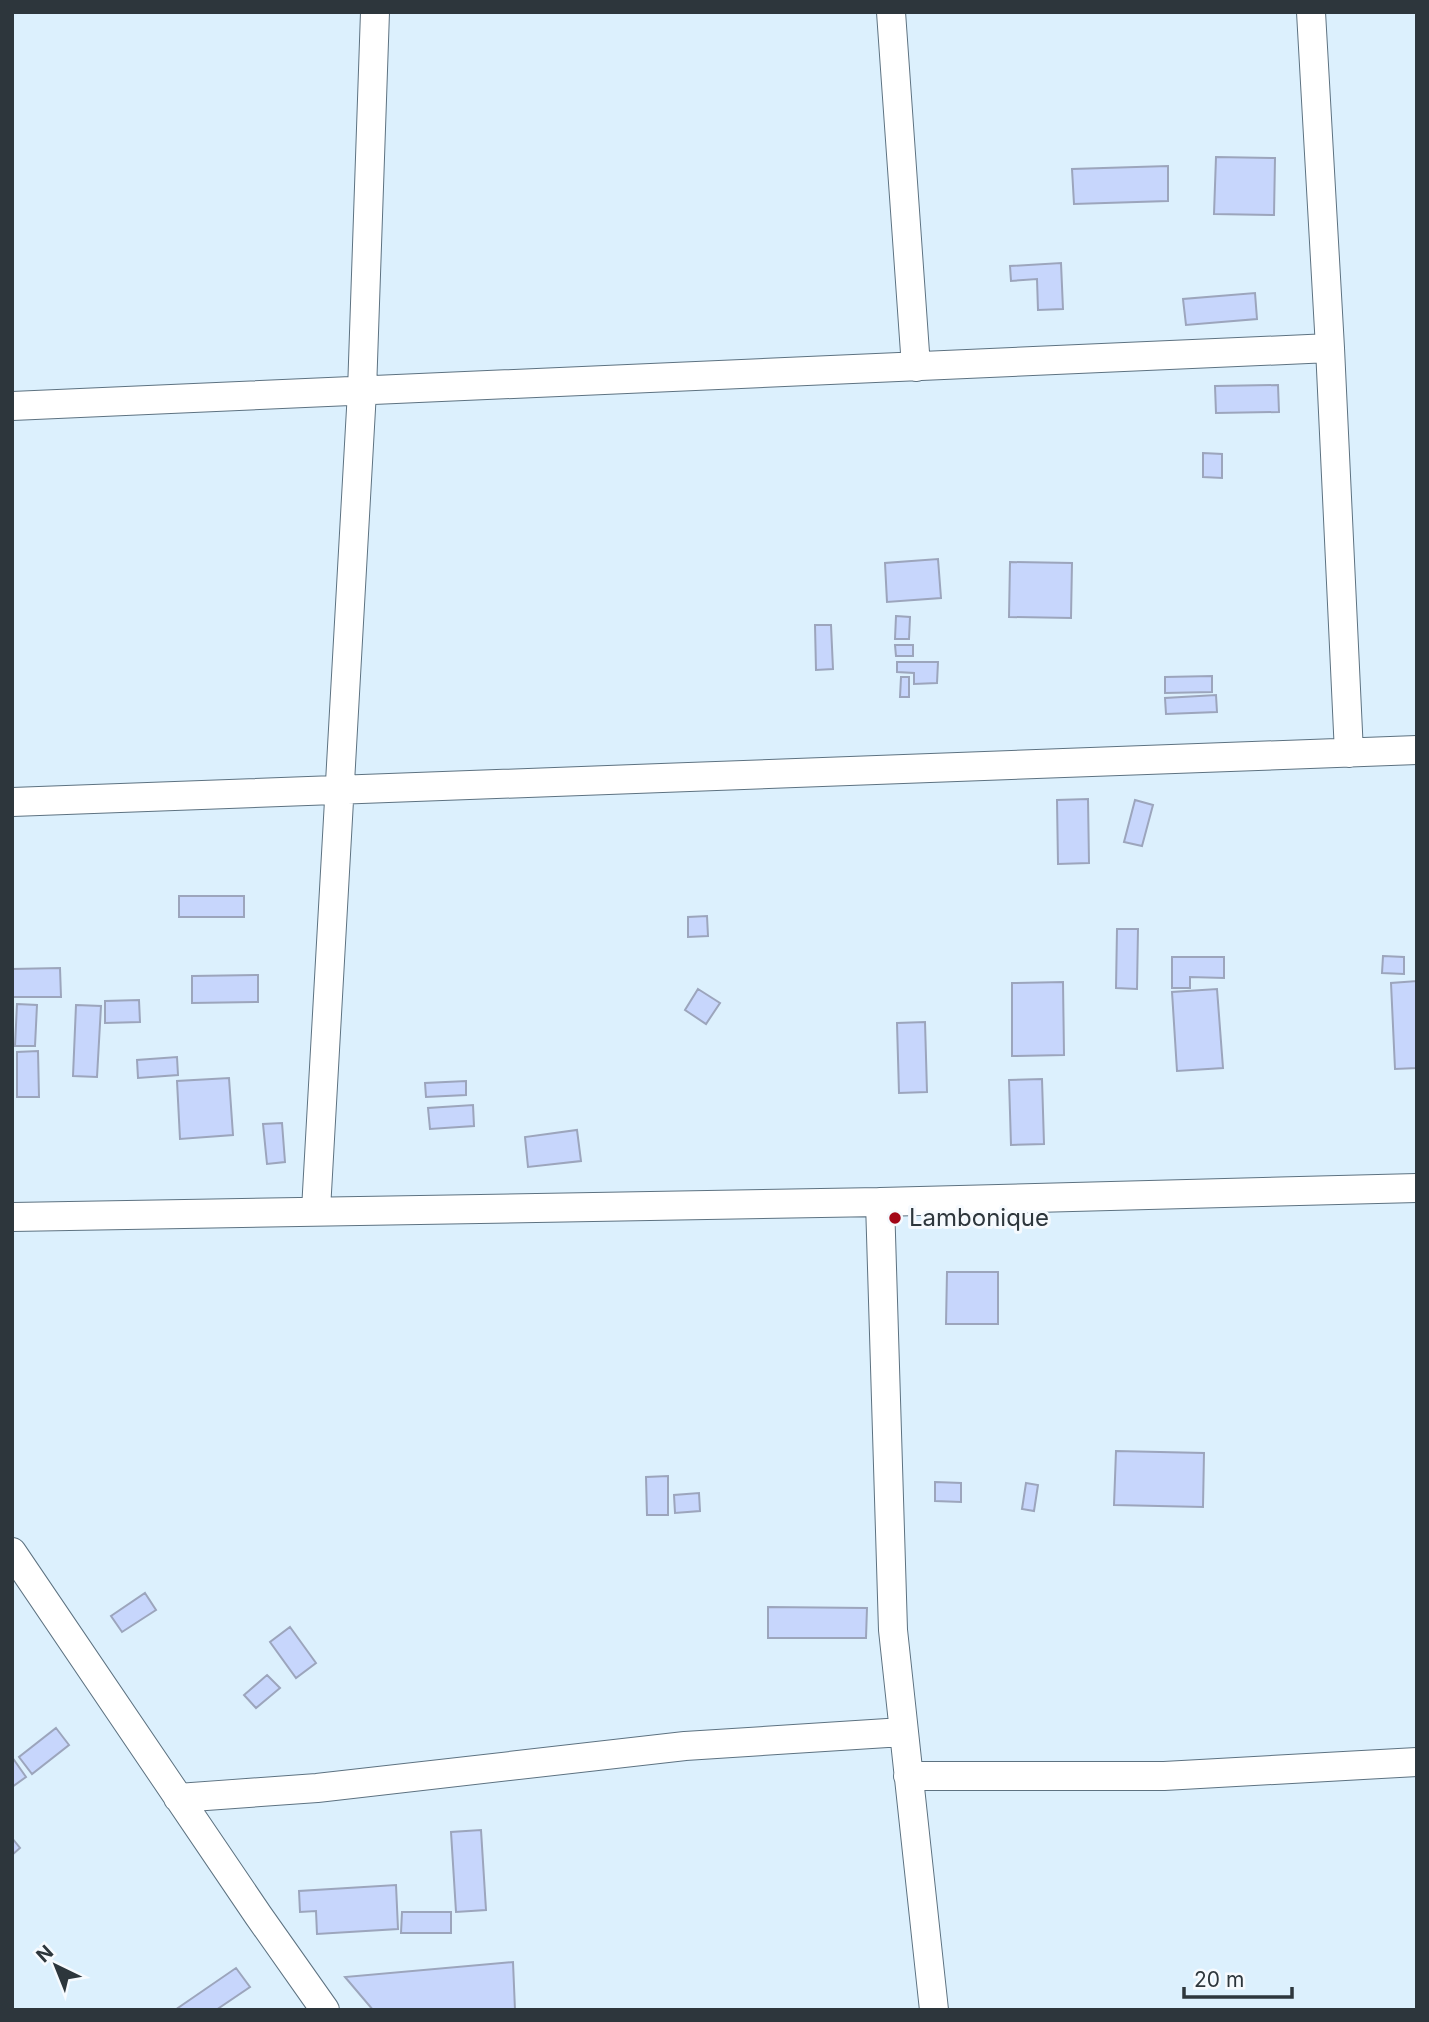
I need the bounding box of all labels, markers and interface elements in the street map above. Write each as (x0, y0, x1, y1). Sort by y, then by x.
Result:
place label: Lambonique (909, 1203, 1049, 1232)
marker: Lambonique (887, 1210, 903, 1226)
north arrow (21, 1931, 91, 2001)
text: N (32, 1941, 58, 1967)
scale bar (1184, 1955, 1292, 1999)
text: 20 m (1194, 1967, 1244, 1992)

